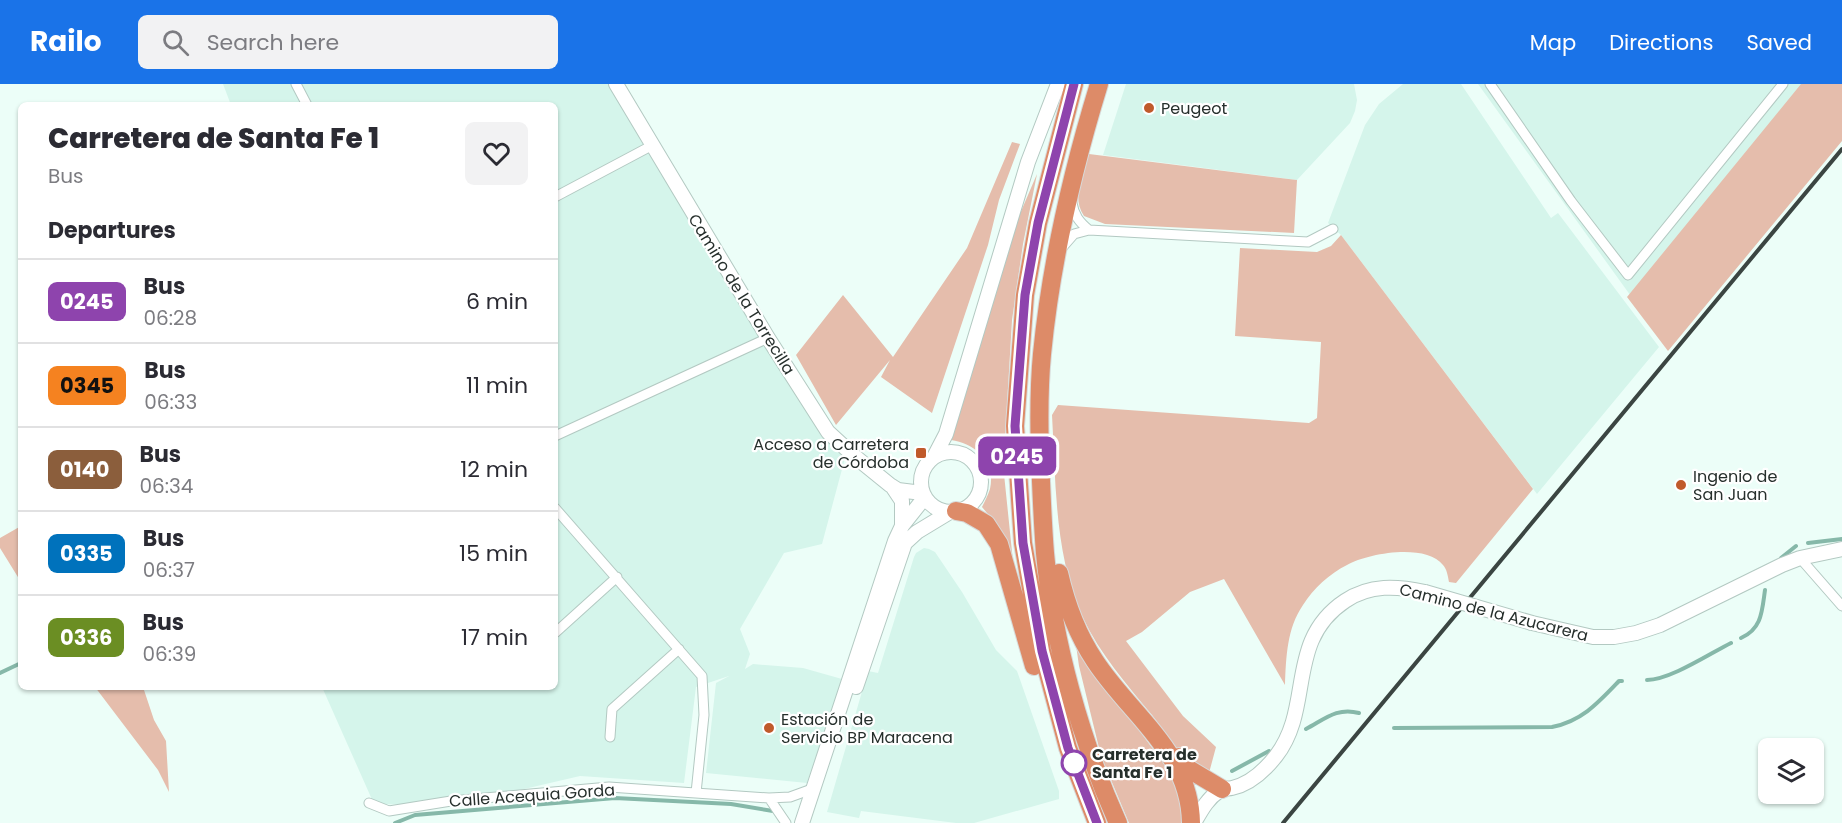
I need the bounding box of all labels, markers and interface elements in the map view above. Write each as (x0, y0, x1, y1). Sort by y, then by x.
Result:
search box (138, 15, 558, 69)
text: Railo (30, 22, 102, 61)
icon: search (159, 26, 192, 59)
text: Search here (207, 27, 339, 58)
text: Map (1530, 28, 1576, 57)
text: Directions (1609, 28, 1713, 57)
text: Saved (1746, 28, 1812, 57)
place label: Peugeot (1161, 97, 1227, 120)
marker: Peugeot (1142, 101, 1156, 115)
text: Carretera de Santa Fe 1 (48, 119, 379, 158)
button: heart (465, 122, 528, 185)
text: Bus (48, 162, 84, 190)
street label: Camino de la Torrecilla (683, 210, 800, 379)
text: Departures (48, 215, 176, 246)
text: Bus (144, 271, 185, 302)
text: 6 min (466, 286, 528, 317)
text: 0245 (60, 287, 114, 316)
text: 06:28 (144, 304, 197, 332)
text: Bus (144, 355, 186, 386)
text: 11 min (466, 370, 528, 401)
text: 0345 (60, 371, 114, 400)
text: 06:33 (144, 388, 197, 416)
place label: Acceso a Carretera de Córdoba (753, 433, 909, 474)
line badge: 0245 (975, 436, 1059, 476)
text: Bus (140, 439, 181, 470)
text: 0245 (990, 442, 1044, 471)
marker: Acceso a Carretera de Córdoba (914, 446, 928, 460)
text: 12 min (460, 454, 528, 485)
text: 0140 (60, 455, 110, 484)
place label: Ingenio de San Juan (1693, 465, 1777, 506)
text: 06:34 (140, 472, 193, 500)
marker: Ingenio de San Juan (1674, 478, 1688, 492)
text: Bus (143, 523, 184, 554)
text: 15 min (459, 538, 528, 569)
text: 0335 (60, 539, 113, 568)
text: 06:37 (143, 556, 195, 584)
street label: Camino de la Azucarera (1397, 578, 1591, 647)
text: Bus (142, 607, 184, 638)
text: 17 min (461, 622, 528, 653)
text: 0336 (60, 623, 112, 652)
text: 06:39 (142, 640, 196, 668)
place label: Estación de Servicio BP Maracena (781, 708, 953, 749)
marker: Estación de Servicio BP Maracena (762, 721, 776, 735)
map controls (1758, 738, 1824, 804)
button: layers (1758, 738, 1824, 804)
place label: Carretera de Santa Fe 1 (1092, 743, 1197, 784)
marker: Carretera de Santa Fe 1 (1061, 750, 1087, 776)
street label: Calle Acequia Gorda (448, 778, 616, 813)

